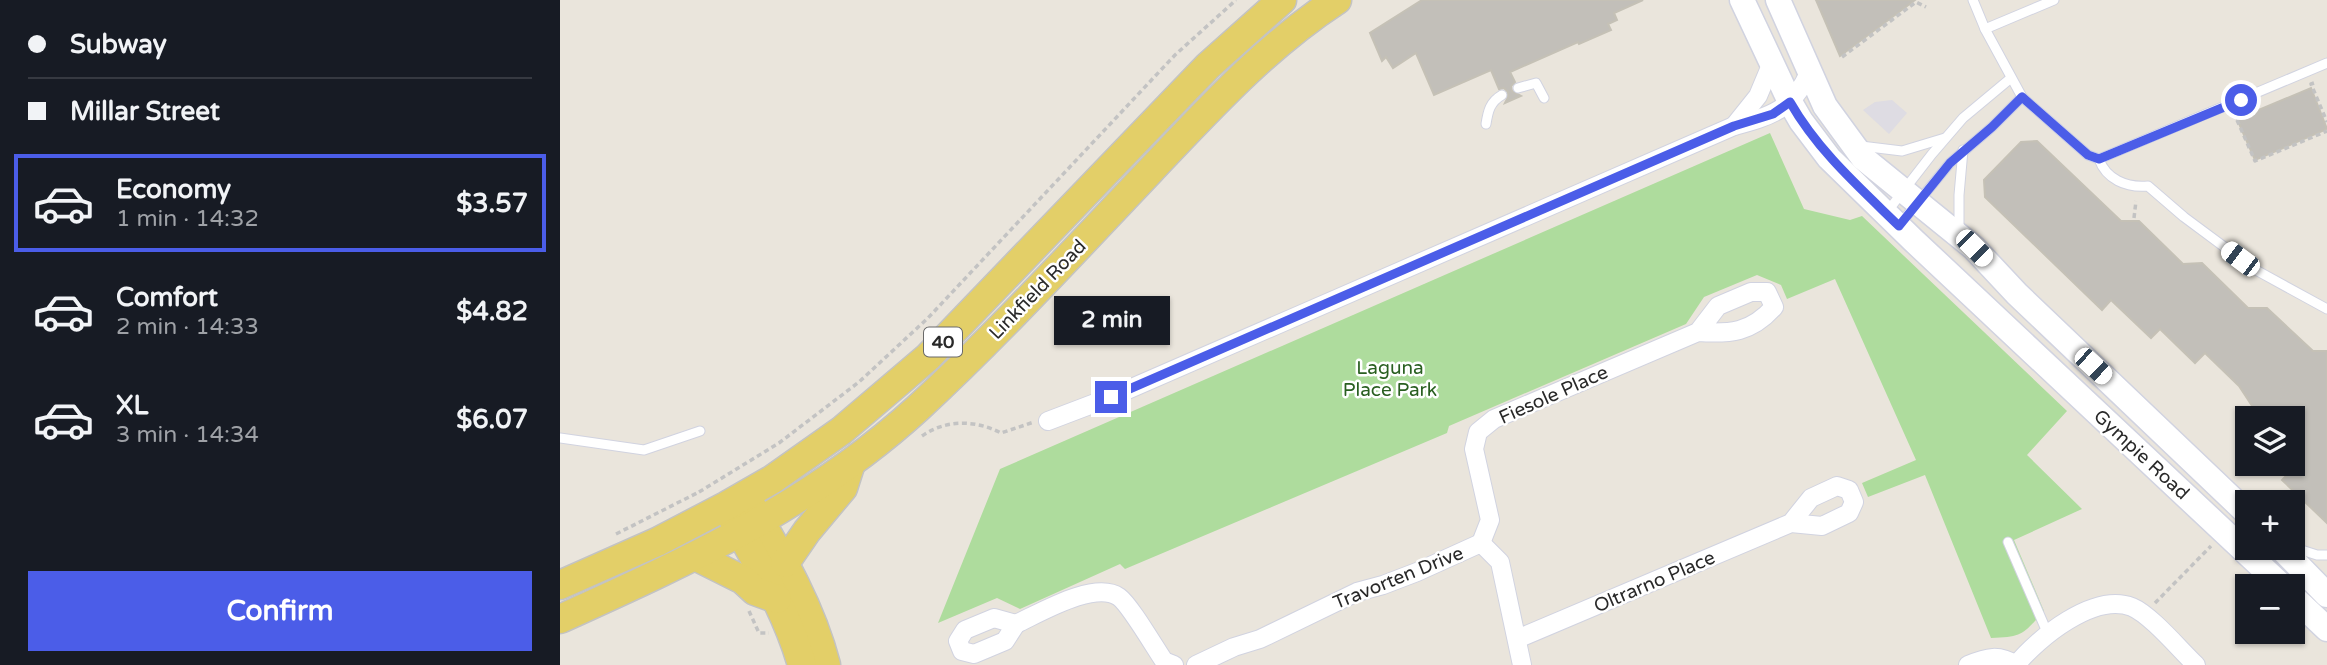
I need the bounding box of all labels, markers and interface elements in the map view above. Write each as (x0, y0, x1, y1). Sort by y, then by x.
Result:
text: Subway (70, 29, 167, 60)
route start (2225, 84, 2257, 116)
text: Millar Street (70, 96, 220, 127)
icon: car (32, 172, 95, 235)
text: Economy (116, 174, 231, 205)
text: $3.57 (456, 188, 528, 219)
text: 1 min · 14:32 (116, 205, 259, 233)
car (1952, 226, 1997, 270)
street label: Linkfield Road (985, 235, 1091, 344)
car (2217, 238, 2264, 280)
icon: car (32, 280, 95, 343)
text: Comfort (116, 282, 218, 313)
text: $4.82 (456, 296, 528, 327)
callout: 2 min (1053, 296, 1169, 344)
text: 2 min (1081, 306, 1143, 334)
text: 2 min · 14:33 (116, 313, 259, 341)
road number: 40 (924, 328, 962, 356)
car (2071, 344, 2116, 388)
park label: Laguna Place Park (1343, 357, 1437, 401)
street label: Fiesole Place (1496, 361, 1611, 429)
route end (1095, 381, 1127, 413)
icon: car (32, 388, 95, 451)
text: XL (116, 390, 148, 421)
text: $6.07 (456, 404, 528, 435)
street label: Gympie Road (2089, 405, 2194, 504)
map controls (2235, 406, 2305, 644)
button: layers (2235, 406, 2305, 476)
text: 3 min · 14:34 (116, 421, 259, 449)
button: + (2235, 490, 2305, 560)
street label: Travorten Drive (1330, 542, 1467, 614)
street label: Oltrarno Place (1591, 547, 1718, 617)
button: Confirm (28, 571, 532, 651)
button: − (2235, 574, 2305, 644)

